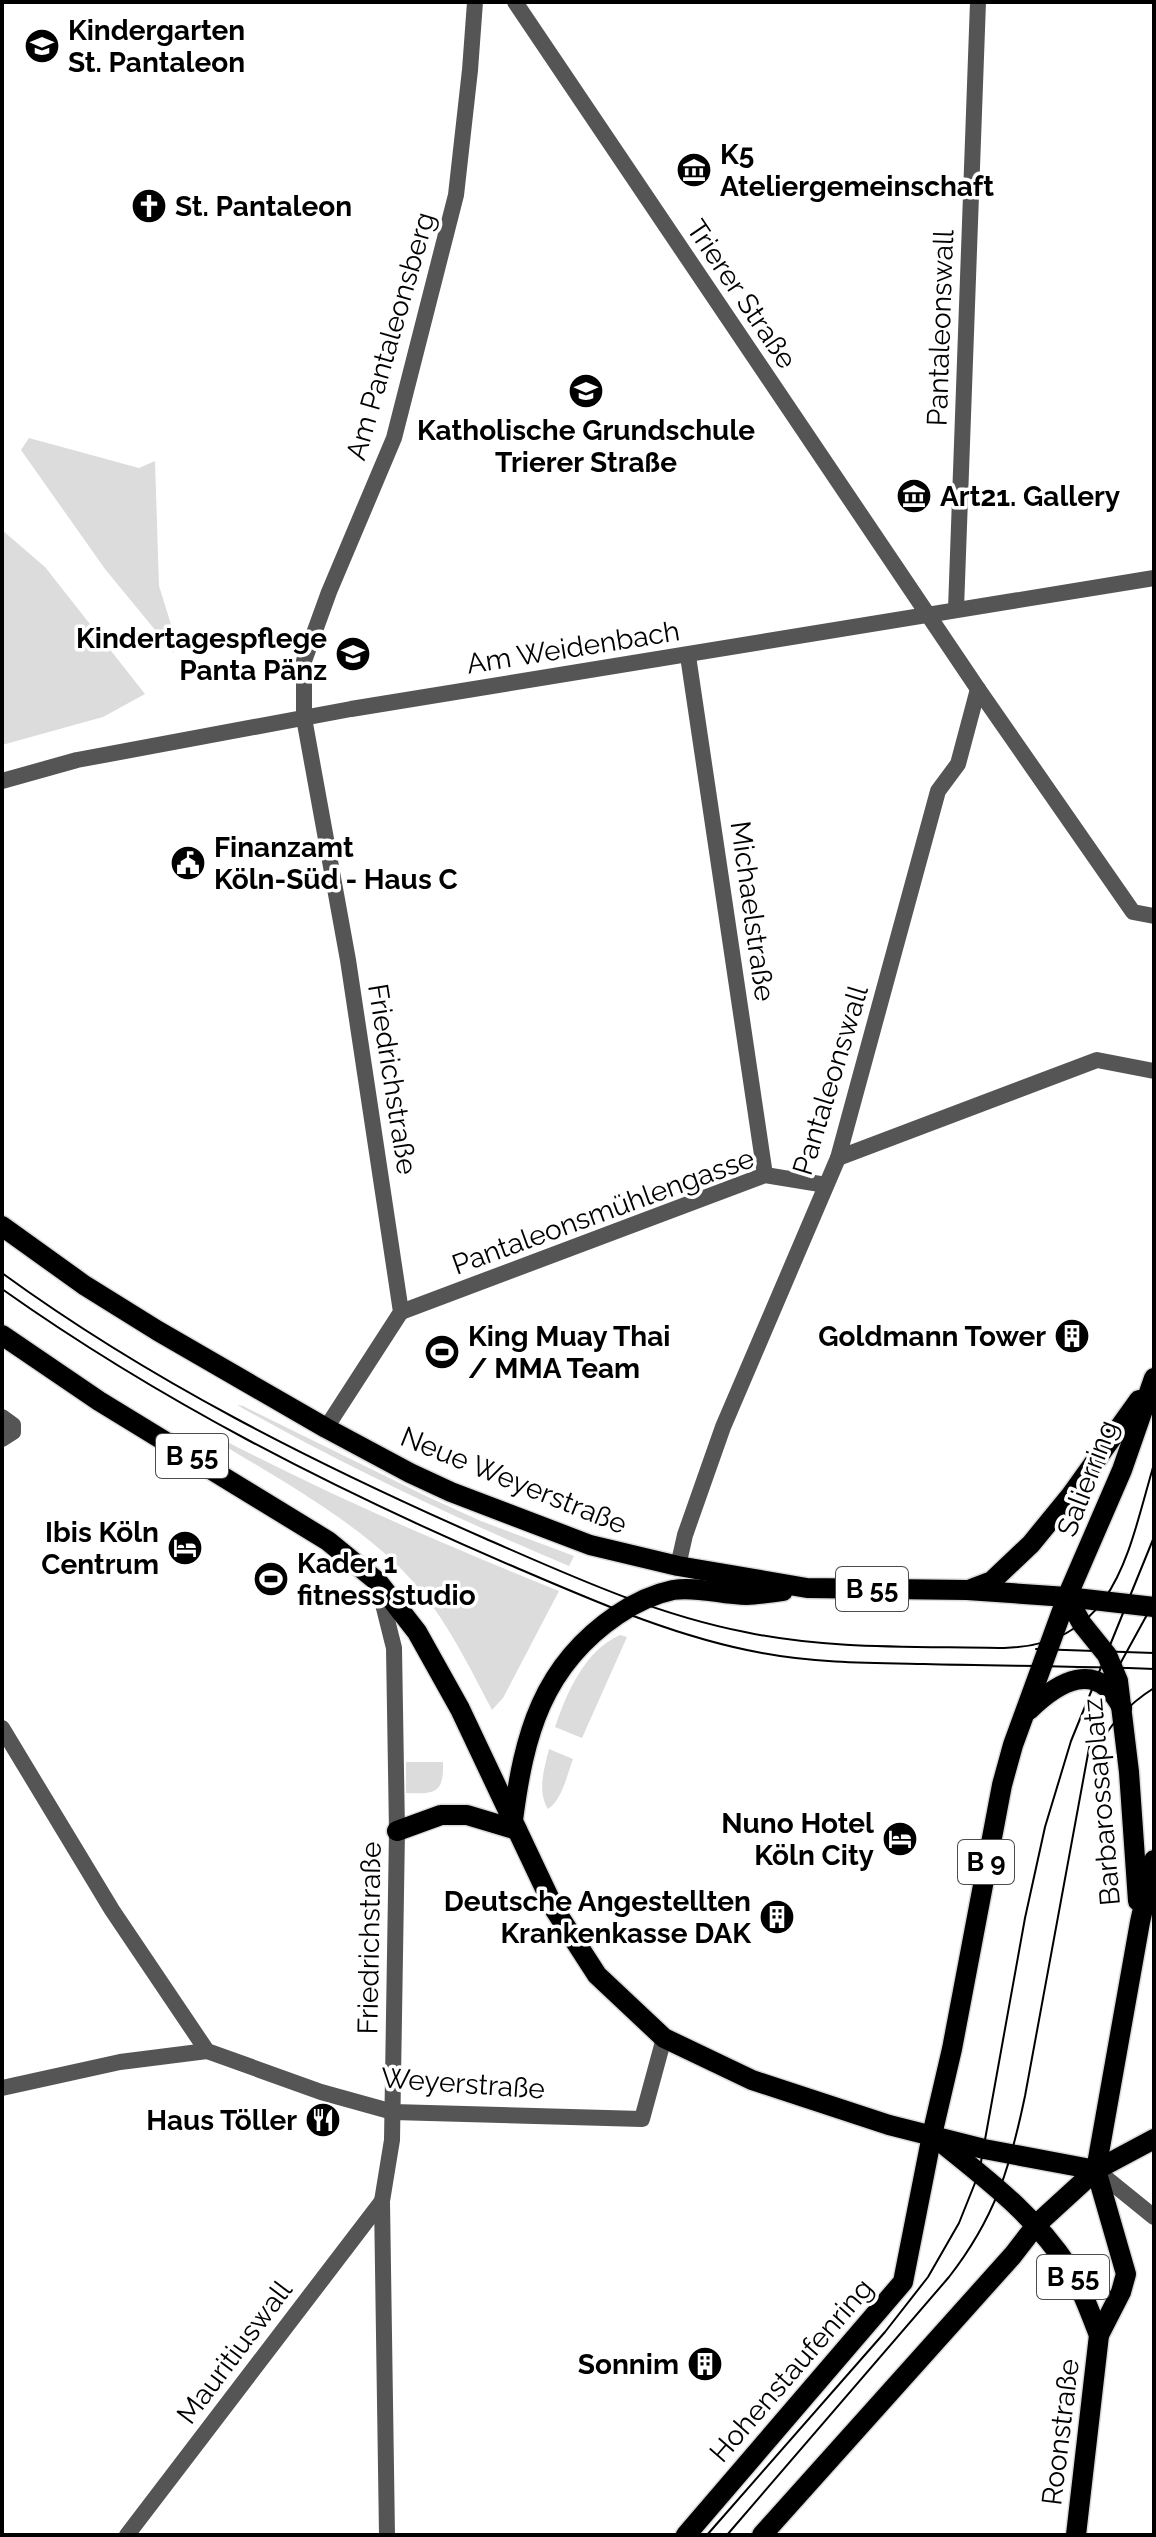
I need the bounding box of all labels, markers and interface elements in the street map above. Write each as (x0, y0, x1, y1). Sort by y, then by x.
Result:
place label: Kindergarten St. Pantaleon (68, 14, 245, 79)
school or university icon: Kindergarten St. Pantaleon (23, 27, 61, 65)
place label: K5 Ateliergemeinschaft (720, 138, 994, 203)
museum icon: K5 Ateliergemeinschaft (675, 151, 713, 189)
church icon: St. Pantaleon (130, 187, 168, 225)
place label: St. Pantaleon (175, 190, 352, 223)
street label: Am Pantaleonsberg (339, 208, 442, 464)
street label: Trierer Straße (680, 214, 803, 375)
street label: Pantaleonswall (921, 229, 960, 427)
school or university icon: Katholische Grundschule Trierer Straße (567, 372, 605, 410)
place label: Katholische Grundschule Trierer Straße (417, 414, 755, 479)
museum icon: Art21. Gallery (895, 477, 933, 515)
place label: Art21. Gallery (940, 480, 1121, 513)
street label: Am Weidenbach (464, 614, 682, 681)
place label: Kindertagespflege Panta Pänz (76, 622, 327, 687)
school or university icon: Kindertagespflege Panta Pänz (334, 635, 372, 673)
street label: Michaelstraße (724, 819, 781, 1003)
place label: Finanzamt Köln-Süd - Haus C (214, 831, 458, 896)
public building icon: Finanzamt Köln-Süd - Haus C (169, 844, 207, 882)
street label: Friedrichstraße (361, 981, 424, 1177)
street label: Pantaleonswall (786, 981, 875, 1179)
street label: Pantaleonsmühlengasse (448, 1141, 759, 1282)
building icon: Goldmann Tower (1053, 1317, 1091, 1355)
place label: King Muay Thai / MMA Team (468, 1320, 670, 1385)
place label: Goldmann Tower (818, 1320, 1046, 1353)
sports icon: King Muay Thai / MMA Team (423, 1333, 461, 1371)
street label: Salierring (1050, 1415, 1125, 1541)
street label: Neue Weyerstraße (396, 1420, 632, 1541)
road number: B 55 (156, 1434, 228, 1478)
place label: Ibis Köln Centrum (41, 1516, 159, 1581)
hotel icon: Ibis Köln Centrum (166, 1529, 204, 1567)
place label: Kader 1 fitness studio (297, 1547, 476, 1612)
sports icon: Kader 1 fitness studio (252, 1560, 290, 1598)
road number: B 55 (836, 1567, 908, 1611)
street label: Barbarossaplatz (1076, 1697, 1127, 1907)
place label: Nuno Hotel Köln City (721, 1807, 875, 1872)
hotel icon: Nuno Hotel Köln City (881, 1820, 919, 1858)
road number: B 9 (958, 1840, 1014, 1884)
street label: Friedrichstraße (351, 1841, 388, 2035)
place label: Deutsche Angestellten Krankenkasse DAK (444, 1885, 752, 1950)
building icon: Deutsche Angestellten Krankenkasse DAK (758, 1898, 796, 1936)
street label: Weyerstraße (380, 2061, 546, 2106)
restaurant icon: Haus Töller (304, 2101, 342, 2139)
place label: Haus Töller (146, 2104, 297, 2137)
road number: B 55 (1037, 2255, 1109, 2299)
street label: Hohenstaufenring (703, 2272, 880, 2469)
street label: Mauritiuswall (170, 2274, 299, 2430)
building icon: Sonnim (686, 2345, 724, 2383)
place label: Sonnim (578, 2348, 679, 2381)
street label: Roonstraße (1035, 2357, 1086, 2507)

